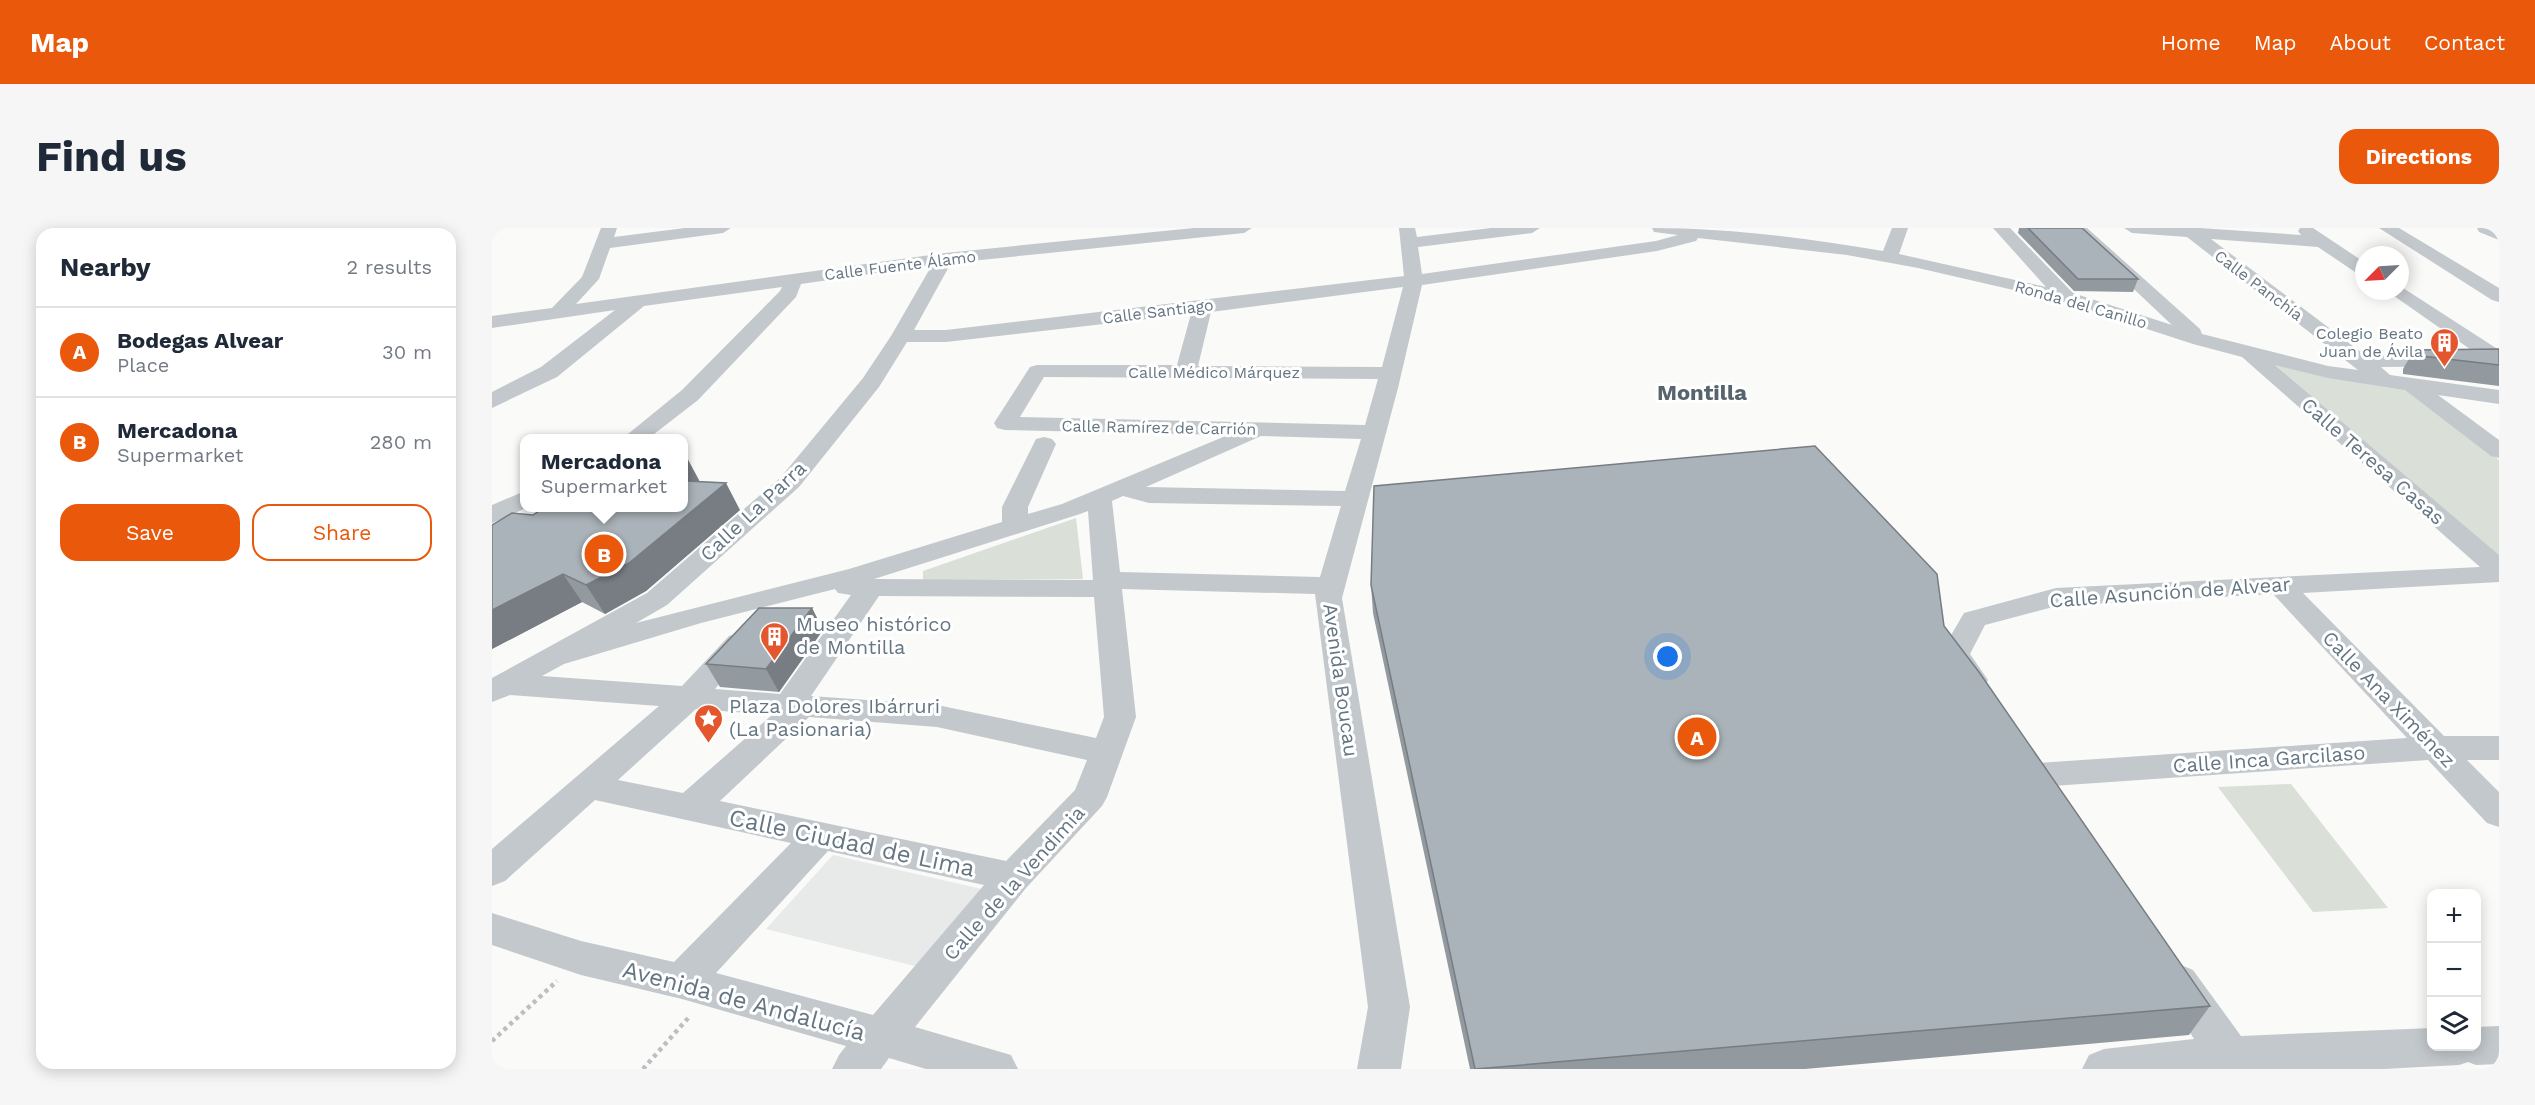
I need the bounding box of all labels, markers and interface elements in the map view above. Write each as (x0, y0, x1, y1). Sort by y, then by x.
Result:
text: Map (30, 26, 89, 59)
text: Home (2161, 30, 2221, 55)
text: Map (2254, 30, 2297, 55)
text: About (2330, 30, 2391, 55)
text: Contact (2424, 30, 2505, 55)
button: Directions (2339, 129, 2499, 184)
text: Find us (36, 132, 187, 181)
street label: Calle Panchía (2211, 246, 2307, 325)
north arrow (2355, 246, 2409, 300)
street label: Calle Fuente Álamo (823, 247, 977, 284)
text: Nearby (60, 252, 151, 282)
text: 2 results (347, 255, 432, 279)
street label: Ronda del Canillo (2013, 277, 2149, 332)
street label: Calle Santiago (1102, 295, 1215, 328)
place label: Colegio Beato Juan de Ávila (2316, 324, 2423, 361)
building icon: Colegio Beato Juan de Ávila (2428, 326, 2460, 368)
text: Bodegas Alvear (117, 328, 283, 353)
text: A (73, 340, 86, 364)
text: 30 m (382, 340, 432, 364)
text: Place (117, 353, 169, 377)
street label: Calle Médico Márquez (1128, 363, 1300, 382)
district label: Montilla (1657, 380, 1747, 405)
street label: Calle Teresa Casas (2297, 392, 2449, 530)
street label: Calle Ramírez de Carrión (1061, 416, 1257, 439)
text: Mercadona (117, 418, 238, 443)
text: B (73, 430, 86, 454)
text: 280 m (370, 430, 432, 454)
popup (520, 434, 688, 512)
text: Supermarket (117, 443, 243, 467)
text: Mercadona (541, 449, 661, 474)
street label: Calle La Parra (695, 456, 811, 566)
text: Supermarket (541, 474, 667, 498)
button: Save (60, 504, 240, 561)
button: Share (252, 504, 432, 561)
pin: B (584, 532, 624, 576)
street label: Calle Asunción de Alvear (2049, 572, 2291, 612)
street label: Avenida Boucau (1318, 602, 1364, 758)
place label: Museo histórico de Montilla (796, 612, 951, 659)
building icon: Museo histórico de Montilla (759, 620, 791, 662)
street label: Calle Ana Ximénez (2318, 626, 2460, 772)
your location (1653, 642, 1682, 671)
place label: Plaza Dolores Ibárruri (La Pasionaria) (729, 694, 940, 741)
place icon: Plaza Dolores Ibárruri (La Pasionaria) (692, 702, 724, 744)
pin: A (1678, 714, 1716, 760)
street label: Calle Inca Garcilaso (2172, 740, 2366, 778)
street label: Calle de la Vendimia (938, 801, 1090, 965)
street label: Calle Ciudad de Lima (727, 803, 977, 883)
map controls (2427, 889, 2481, 1051)
button: + (2427, 889, 2481, 943)
button: − (2427, 943, 2481, 997)
street label: Avenida de Andalucía (620, 955, 868, 1047)
button: layers (2427, 997, 2481, 1051)

